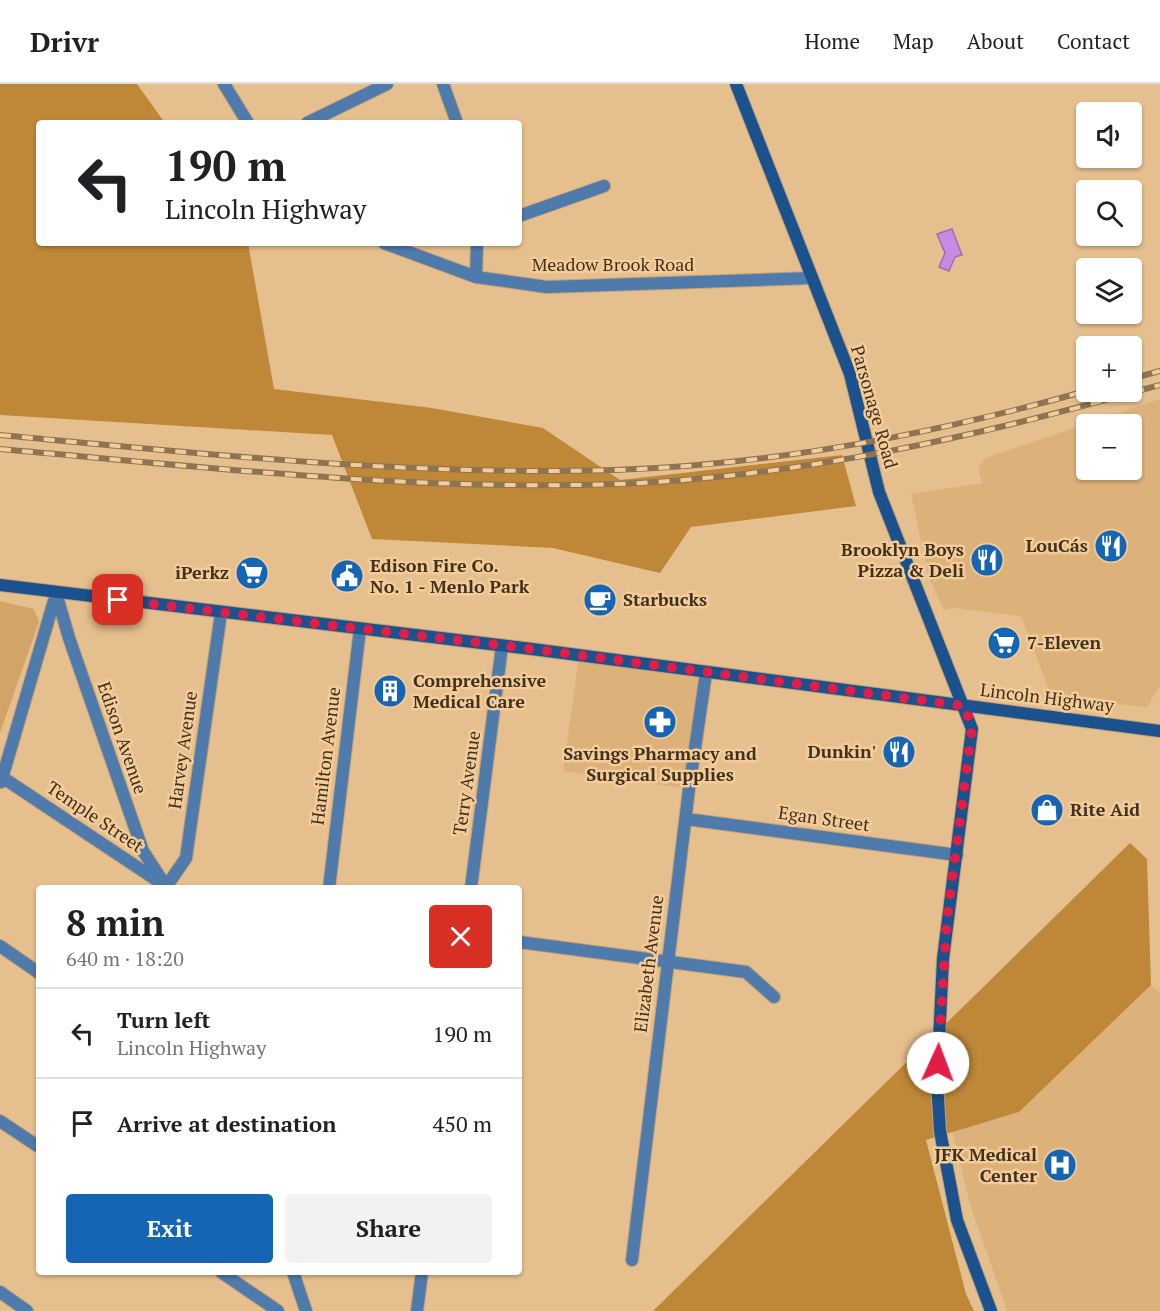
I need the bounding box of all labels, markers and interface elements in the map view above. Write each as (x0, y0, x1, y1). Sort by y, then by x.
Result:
text: Drivr (30, 23, 99, 60)
text: Home (804, 27, 860, 55)
text: Map (893, 27, 934, 55)
text: About (967, 27, 1024, 55)
text: Contact (1057, 27, 1130, 55)
map controls (1076, 102, 1142, 480)
button: sound (1076, 102, 1142, 168)
text: 190 m (165, 137, 286, 193)
icon: left (66, 144, 144, 222)
button: search (1076, 180, 1142, 246)
text: Lincoln Highway (165, 191, 367, 227)
street label: Meadow Brook Road (532, 252, 694, 276)
button: layers (1076, 258, 1142, 324)
button: + (1076, 336, 1142, 402)
street label: Parsonage Road (846, 342, 904, 471)
button: − (1076, 414, 1142, 480)
restaurant icon: LouCás (1093, 528, 1129, 564)
place label: LouCás (1026, 533, 1088, 557)
place label: Brooklyn Boys Pizza & Deli (841, 537, 964, 582)
restaurant icon: Brooklyn Boys Pizza & Deli (969, 542, 1005, 578)
place label: Edison Fire Co. No. 1 - Menlo Park (370, 553, 530, 598)
supermarket icon: iPerkz (234, 555, 270, 591)
public building icon: Edison Fire Co. No. 1 - Menlo Park (329, 558, 365, 594)
place label: iPerkz (175, 560, 229, 584)
pin (92, 574, 143, 625)
cafe icon: Starbucks (582, 582, 618, 618)
icon: arrive (101, 583, 134, 616)
place label: Starbucks (623, 587, 707, 611)
supermarket icon: 7-Eleven (986, 625, 1022, 661)
place label: 7-Eleven (1027, 630, 1101, 654)
place label: Comprehensive Medical Care (413, 668, 546, 713)
building icon: Comprehensive Medical Care (372, 673, 408, 709)
street label: Lincoln Highway (979, 677, 1116, 717)
street label: Edison Avenue (93, 678, 153, 797)
street label: Hamilton Avenue (305, 686, 345, 826)
street label: Harvey Avenue (162, 689, 202, 810)
pharmacy icon: Savings Pharmacy and Surgical Supplies (642, 704, 678, 740)
street label: Terry Avenue (447, 729, 485, 837)
restaurant icon: Dunkin' (881, 734, 917, 770)
place label: Dunkin' (808, 739, 876, 763)
place label: Savings Pharmacy and Surgical Supplies (563, 741, 757, 786)
street label: Temple Street (43, 775, 149, 858)
shop icon: Rite Aid (1029, 792, 1065, 828)
place label: Rite Aid (1070, 797, 1140, 821)
street label: Egan Street (777, 800, 872, 836)
street label: Elizabeth Avenue (628, 894, 668, 1034)
text: 8 min (66, 899, 164, 946)
button: close (429, 905, 492, 968)
text: 640 m · 18:20 (66, 945, 184, 972)
text: Turn left (117, 1005, 210, 1034)
icon: left (66, 1017, 99, 1050)
text: 190 m (432, 1019, 492, 1048)
position arrow (906, 1031, 970, 1095)
text: Lincoln Highway (117, 1034, 266, 1061)
icon: arrive (66, 1107, 99, 1140)
text: Arrive at destination (117, 1109, 336, 1138)
text: 450 m (432, 1109, 492, 1138)
place label: JFK Medical Center (935, 1142, 1037, 1187)
hospital icon: JFK Medical Center (1042, 1147, 1078, 1183)
button: Exit (66, 1194, 273, 1263)
button: Share (285, 1194, 492, 1263)

